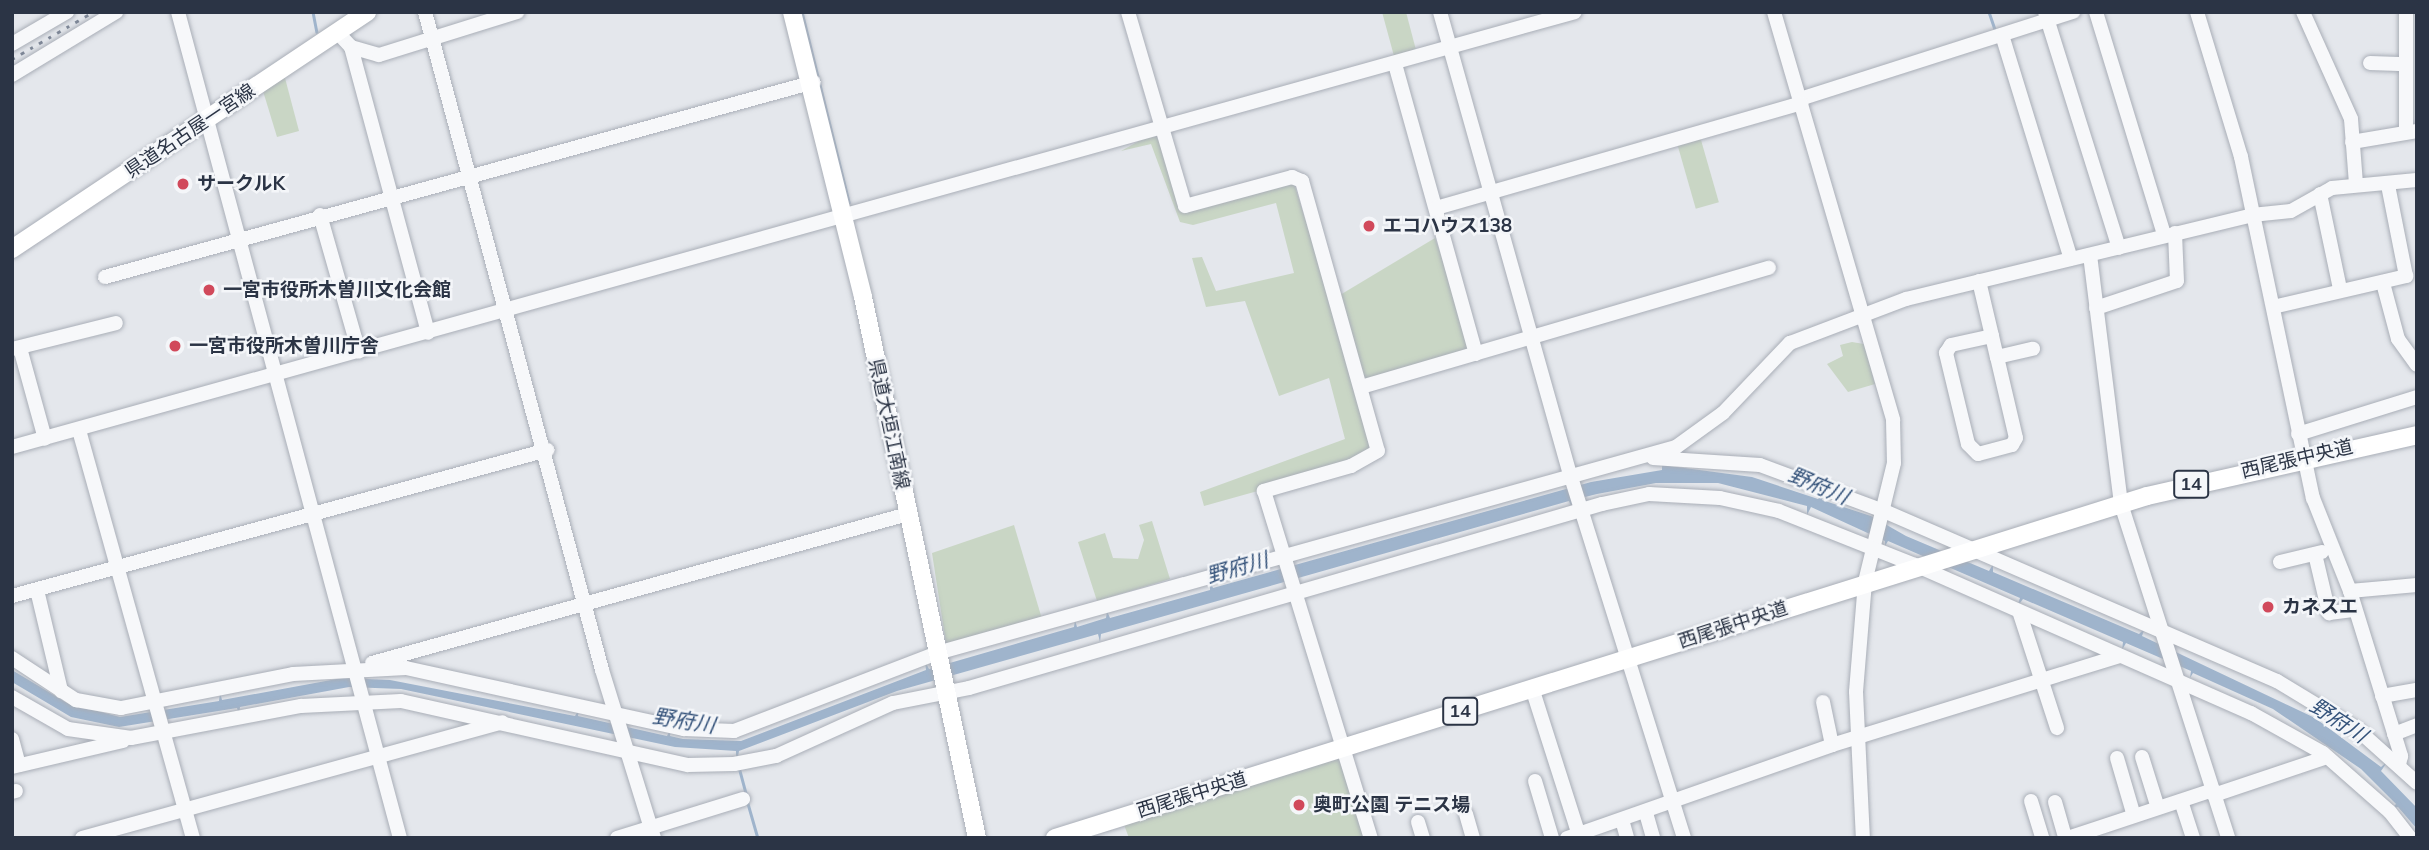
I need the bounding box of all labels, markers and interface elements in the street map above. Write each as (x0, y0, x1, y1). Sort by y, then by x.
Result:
street label: 県道名古屋一宮線 (121, 79, 259, 183)
place label: サークルK (197, 173, 286, 195)
marker: サークルK (175, 176, 191, 192)
place label: エコハウス138 (1383, 215, 1512, 237)
marker: エコハウス138 (1361, 218, 1377, 234)
place label: 一宮市役所木曽川文化会館 (223, 279, 451, 301)
marker: 一宮市役所木曽川文化会館 (201, 282, 217, 298)
place label: 一宮市役所木曽川庁舎 (189, 335, 379, 357)
marker: 一宮市役所木曽川庁舎 (167, 338, 183, 354)
street label: 県道大垣江南線 (864, 357, 914, 491)
street label: 西尾張中央道 (2239, 435, 2355, 483)
water label: 野府川 (1785, 461, 1853, 509)
road number: 14 (2172, 470, 2210, 498)
water label: 野府川 (1203, 546, 1271, 588)
place label: カネスエ (2282, 596, 2358, 618)
street label: 西尾張中央道 (1675, 597, 1791, 653)
marker: カネスエ (2260, 599, 2276, 615)
water label: 野府川 (2306, 692, 2372, 748)
road number: 14 (1441, 696, 1479, 726)
water label: 野府川 (651, 703, 717, 737)
street label: 西尾張中央道 (1134, 767, 1250, 823)
place label: 奥町公園 テニス場 (1313, 794, 1470, 816)
marker: 奥町公園 テニス場 (1291, 797, 1307, 813)

